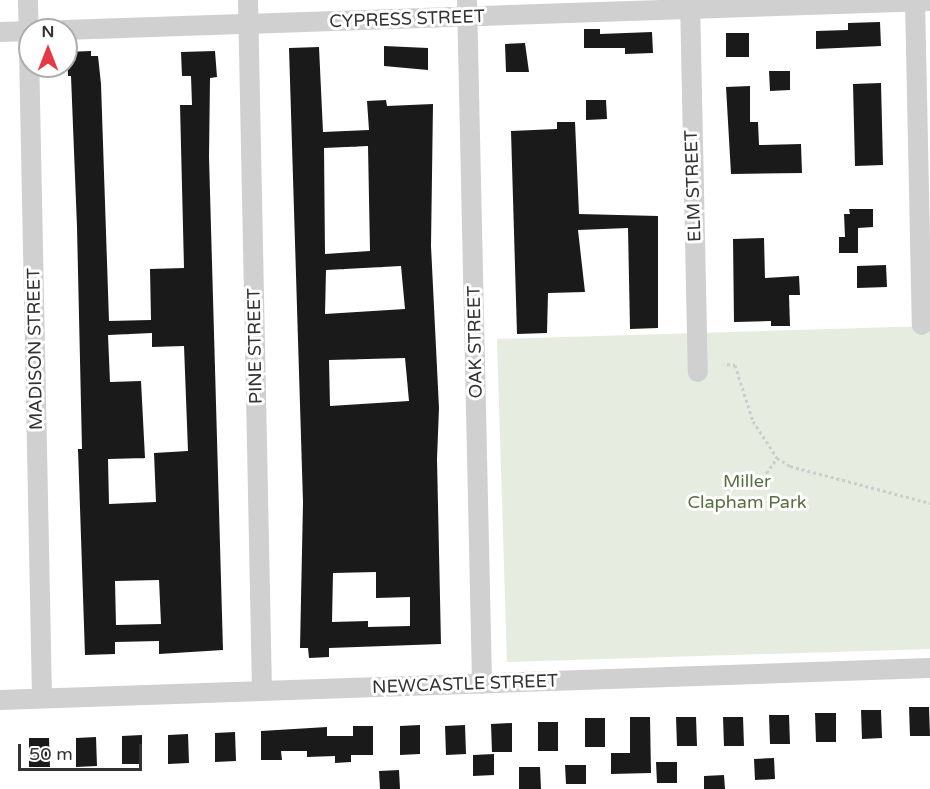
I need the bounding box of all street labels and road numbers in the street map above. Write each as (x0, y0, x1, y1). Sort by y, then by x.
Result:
street label: CYPRESS STREET (329, 5, 485, 33)
street label: ELM STREET (680, 130, 706, 242)
street label: MADISON STREET (23, 268, 47, 430)
street label: OAK STREET (463, 285, 487, 399)
street label: PINE STREET (243, 288, 267, 404)
street label: NEWCASTLE STREET (372, 670, 558, 698)

